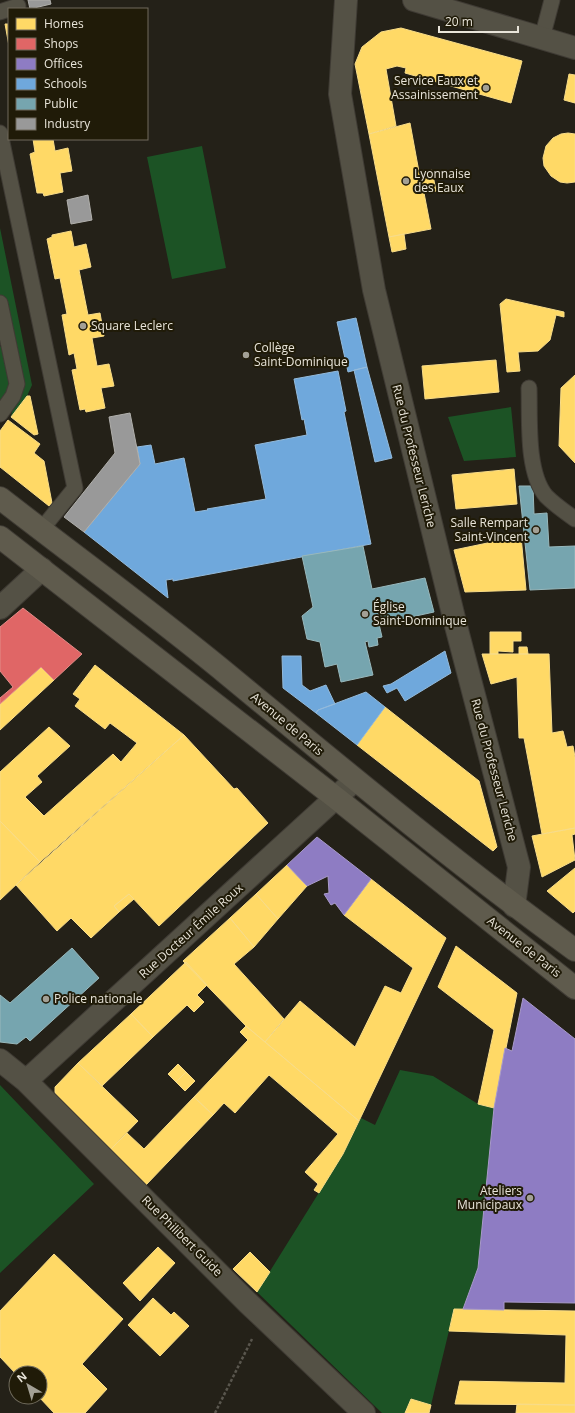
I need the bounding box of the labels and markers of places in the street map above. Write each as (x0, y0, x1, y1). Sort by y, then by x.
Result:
place label: Service Eaux et Assainissement (391, 72, 478, 103)
marker: Service Eaux et Assainissement (481, 83, 491, 93)
place label: Lyonnaise des Eaux (414, 165, 471, 196)
marker: Lyonnaise des Eaux (401, 176, 411, 186)
place label: Square Leclerc (91, 317, 173, 334)
marker: Square Leclerc (78, 321, 88, 331)
place label: Collège Saint-Dominique (254, 339, 348, 370)
marker: Collège Saint-Dominique (241, 350, 251, 360)
place label: Salle Rempart Saint-Vincent (450, 514, 528, 545)
marker: Salle Rempart Saint-Vincent (531, 525, 541, 535)
place label: Église Saint-Dominique (373, 598, 467, 629)
marker: Église Saint-Dominique (360, 609, 370, 619)
place label: Police nationale (54, 990, 143, 1007)
marker: Police nationale (41, 994, 51, 1004)
place label: Ateliers Municipaux (457, 1182, 523, 1213)
marker: Ateliers Municipaux (525, 1193, 535, 1203)

